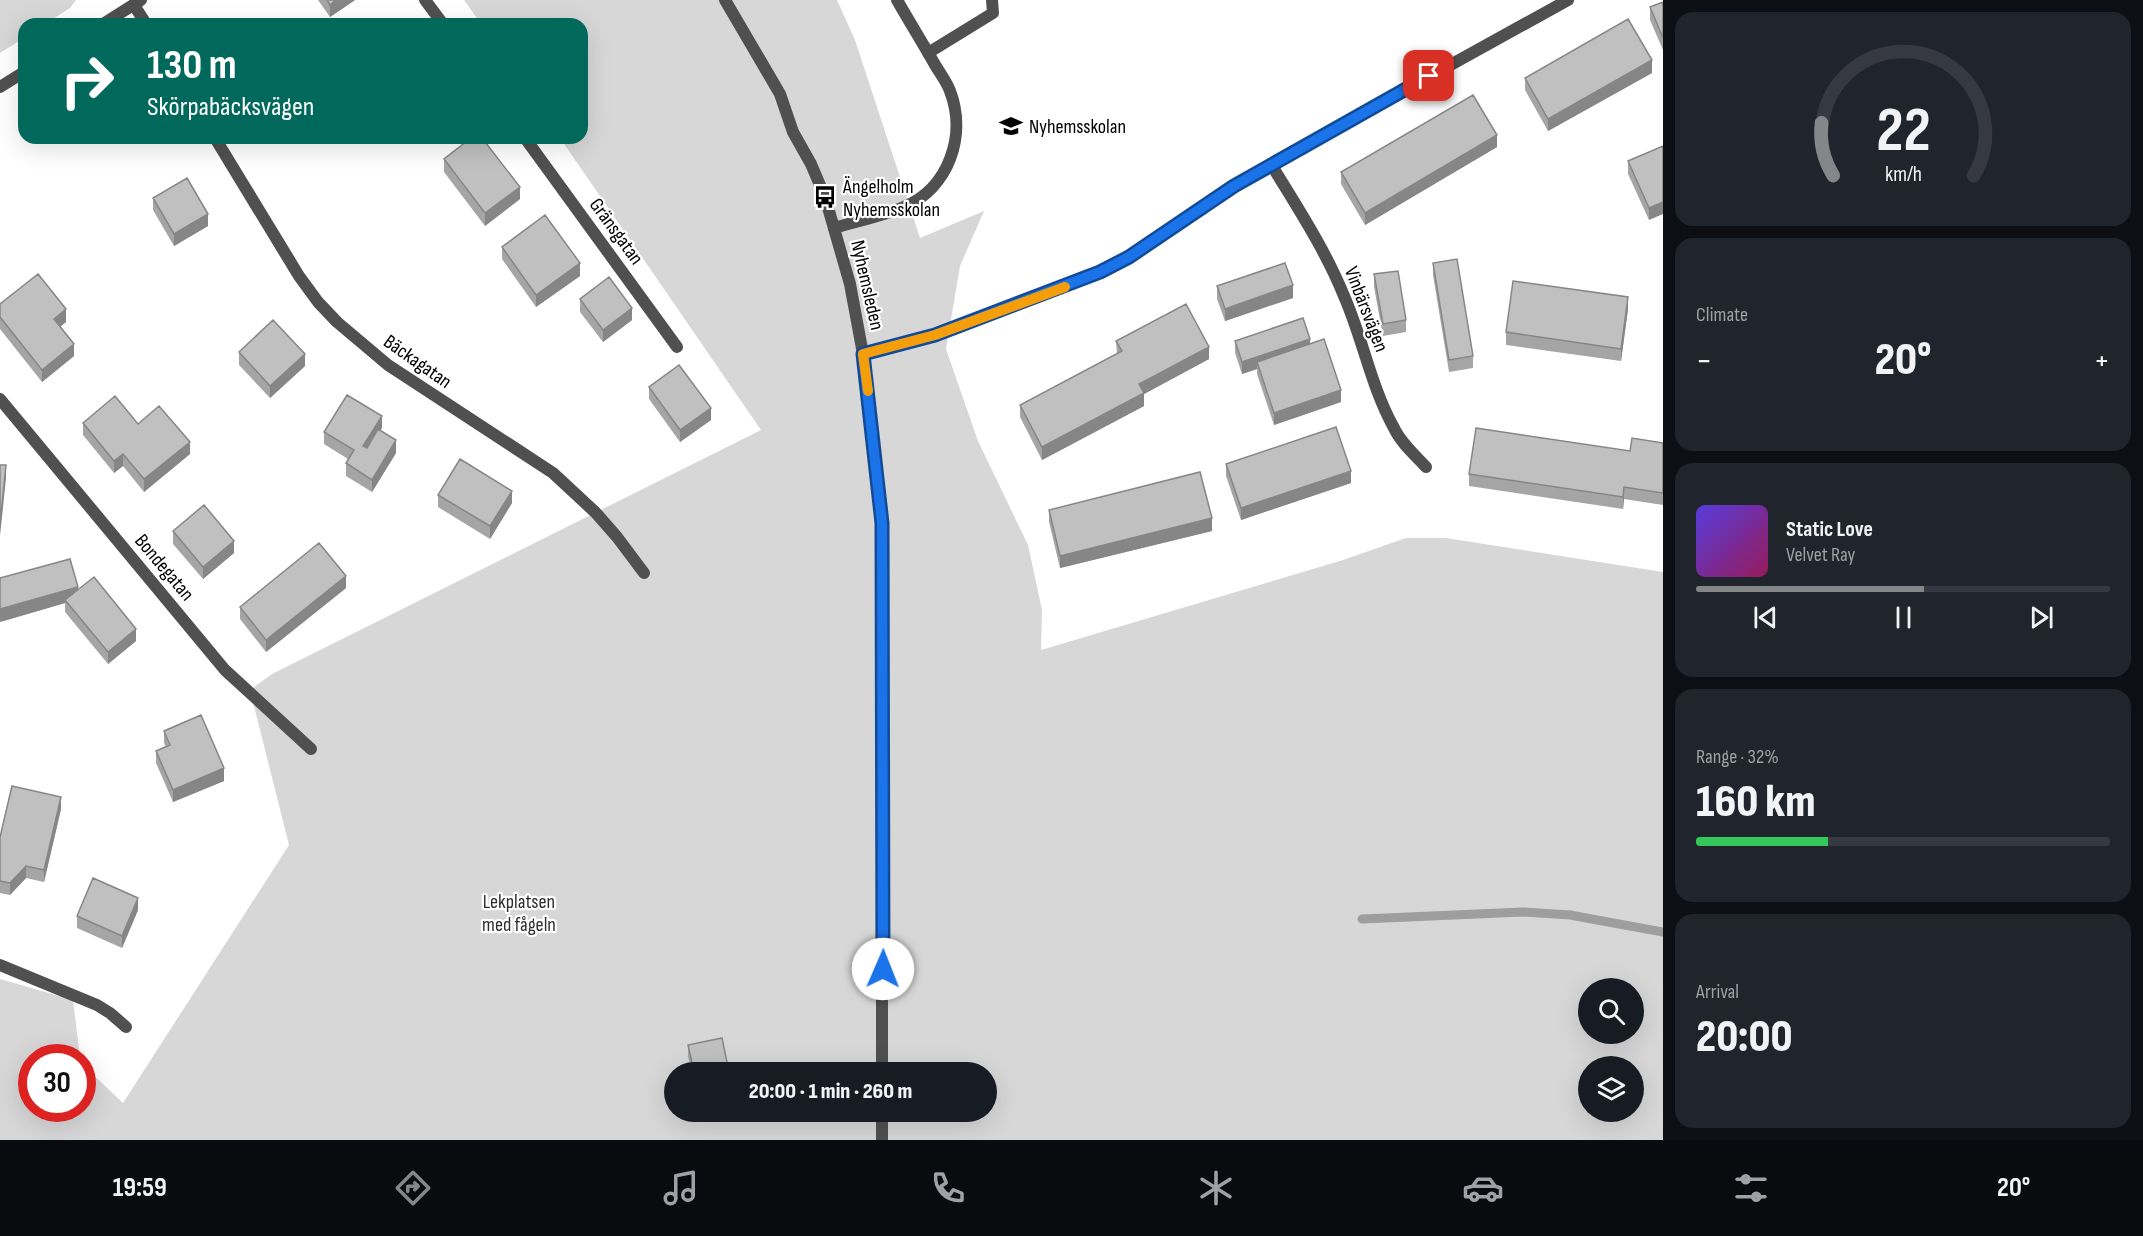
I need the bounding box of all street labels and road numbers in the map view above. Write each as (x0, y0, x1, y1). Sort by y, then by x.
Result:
street label: Gränsgatan (584, 194, 648, 270)
street label: Nyhemsleden (845, 238, 889, 332)
street label: Vinbärsvägen (1339, 263, 1393, 355)
street label: Bäckagatan (379, 330, 456, 394)
street label: Bondegatan (129, 529, 199, 606)

